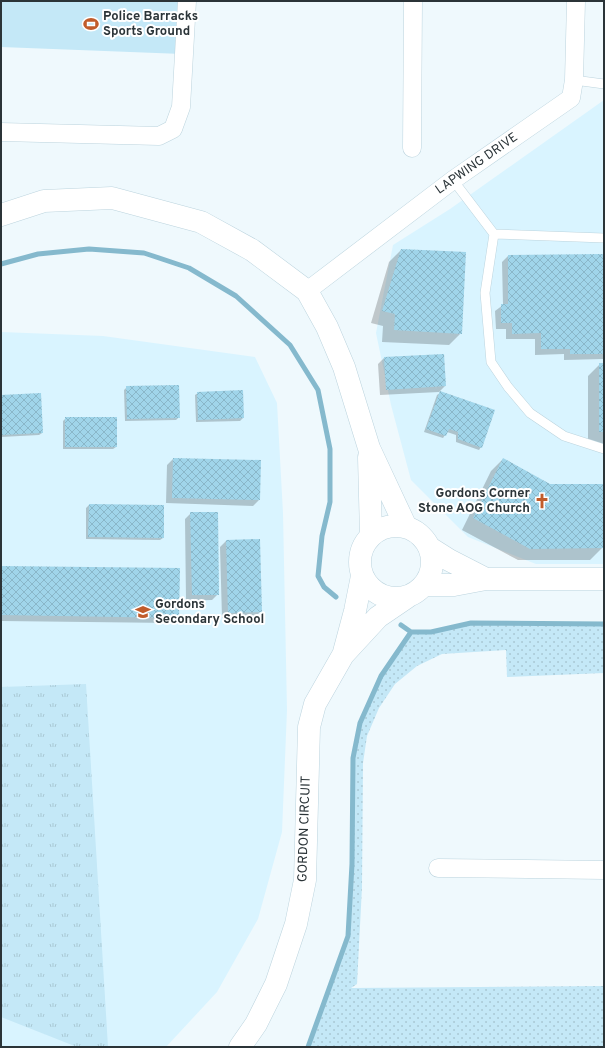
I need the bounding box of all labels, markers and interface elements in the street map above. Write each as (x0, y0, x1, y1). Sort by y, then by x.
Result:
place label: Police Barracks Sports Ground (103, 9, 198, 40)
sports icon: Police Barracks Sports Ground (82, 15, 100, 33)
street label: LAPWING DRIVE (433, 130, 521, 198)
place label: Gordons Corner Stone AOG Church (418, 486, 531, 517)
church icon: Gordons Corner Stone AOG Church (533, 492, 551, 510)
place label: Gordons Secondary School (155, 597, 264, 628)
school or university icon: Gordons Secondary School (134, 603, 152, 621)
street label: GORDON CIRCUIT (295, 775, 315, 883)

